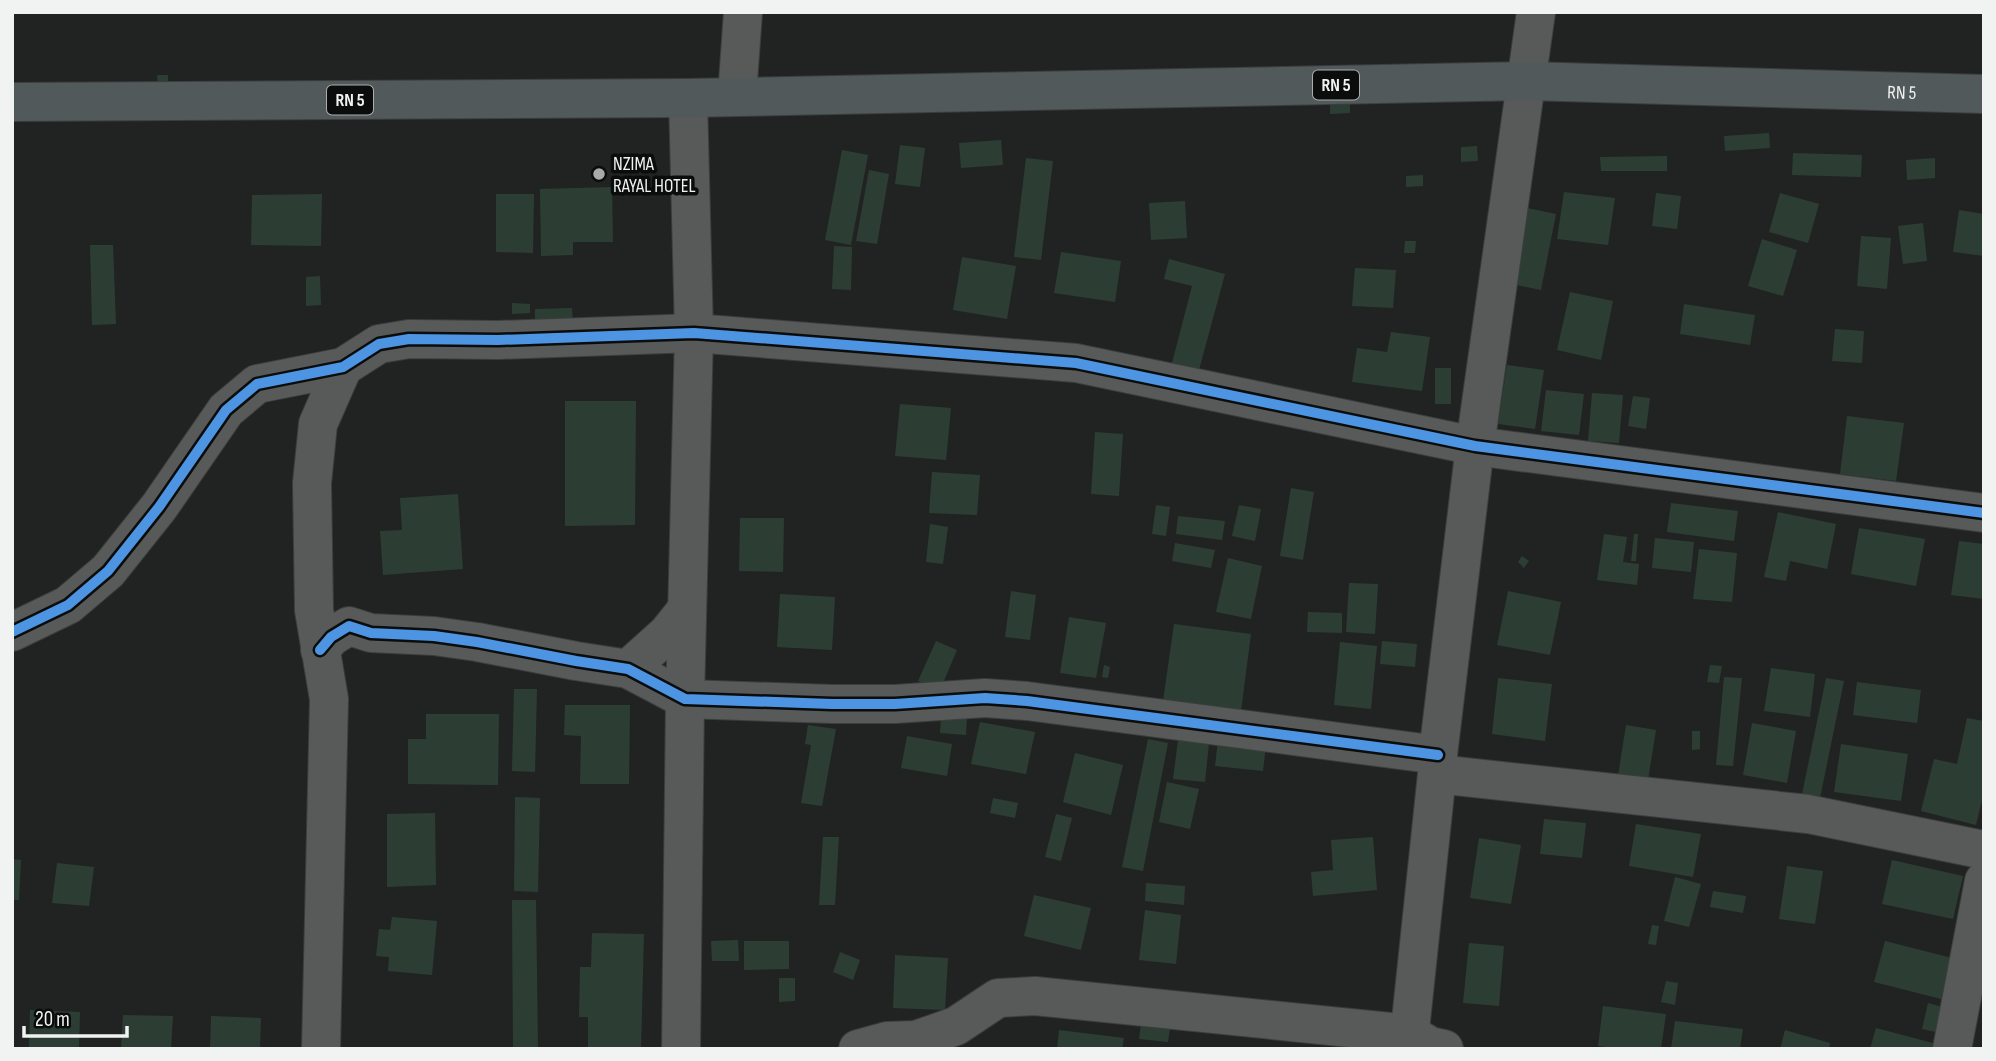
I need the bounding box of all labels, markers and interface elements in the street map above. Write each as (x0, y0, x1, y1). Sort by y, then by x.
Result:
road number: RN 5 (1313, 70, 1359, 100)
street label: RN 5 (1887, 81, 1917, 105)
road number: RN 5 (327, 86, 373, 114)
place label: NZIMA RAYAL HOTEL (613, 153, 696, 198)
marker: NZIMA RAYAL HOTEL (591, 166, 607, 182)
scale bar (24, 995, 128, 1038)
text: 20 m (35, 1007, 70, 1032)

